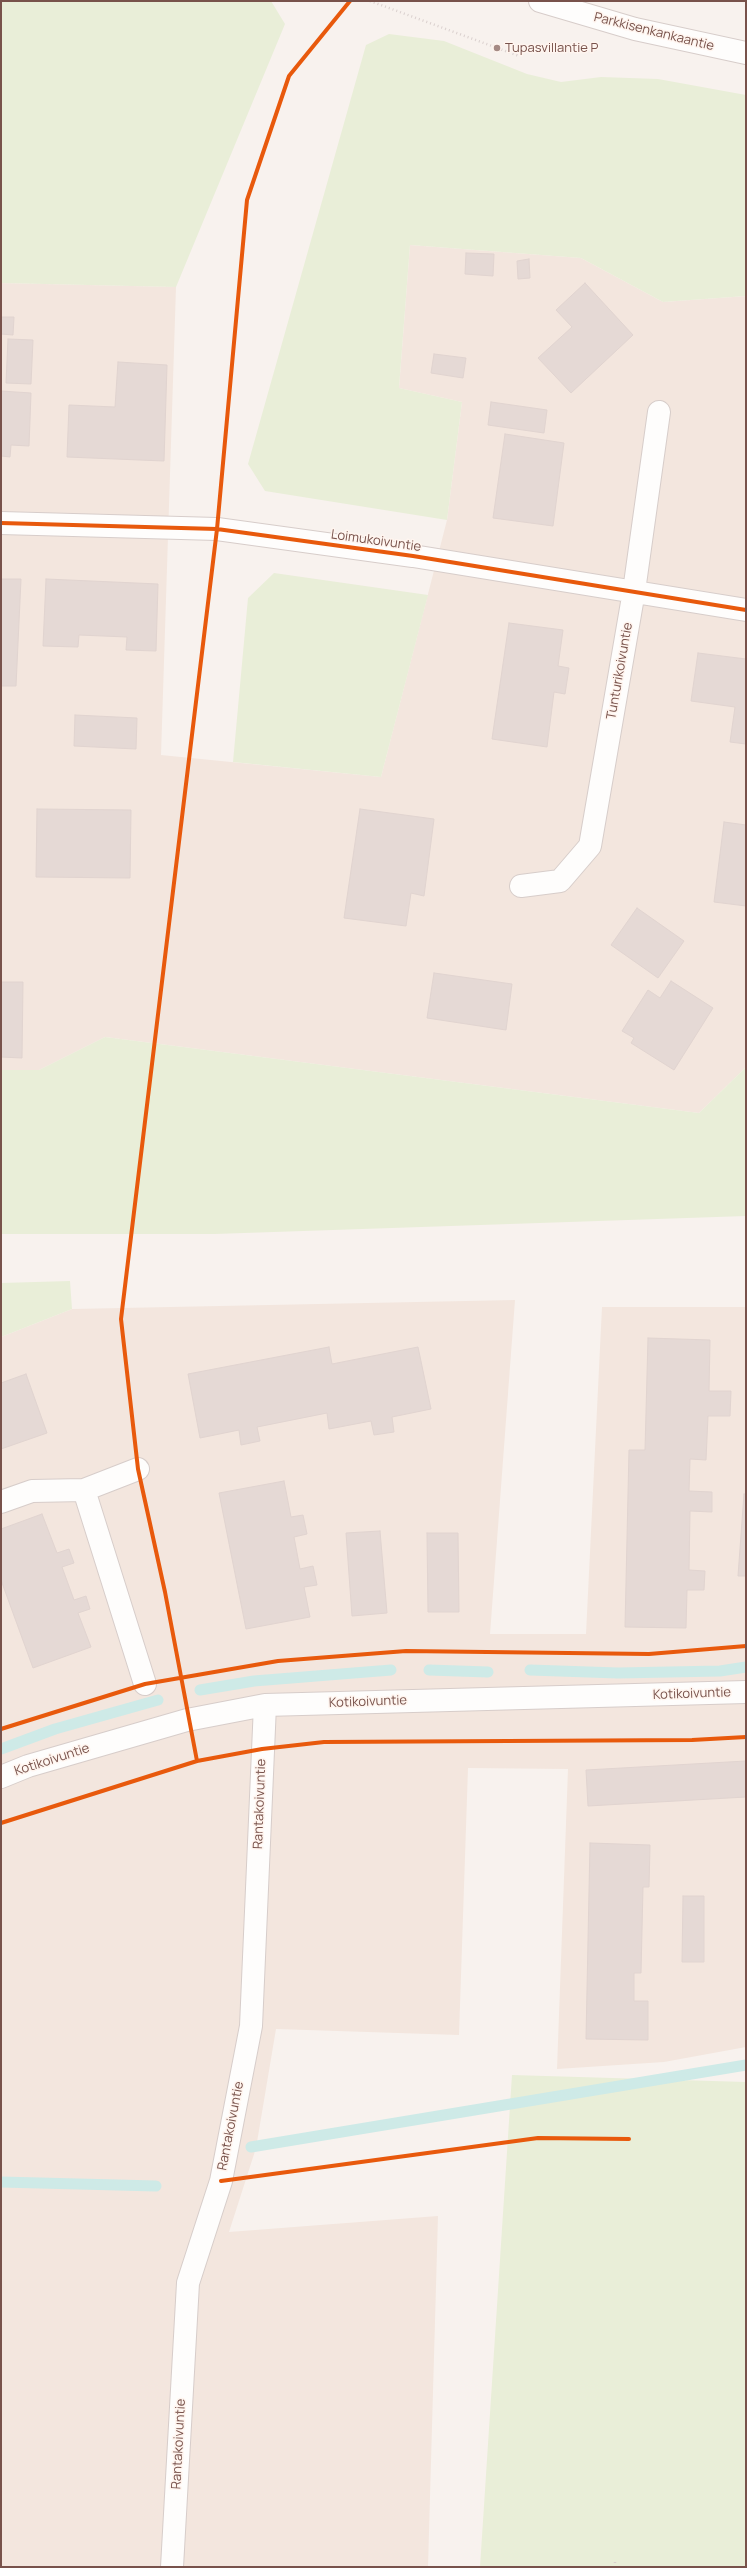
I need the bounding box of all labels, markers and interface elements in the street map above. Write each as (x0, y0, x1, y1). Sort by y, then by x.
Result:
street label: Parkkisenkankaantie (592, 10, 716, 54)
place label: Tupasvillantie P (505, 40, 598, 56)
marker: Tupasvillantie P (492, 43, 502, 53)
street label: Loimukoivuntie (330, 527, 422, 555)
street label: Tunturikoivuntie (604, 621, 636, 721)
street label: Kotikoivuntie (653, 1685, 731, 1703)
street label: Kotikoivuntie (329, 1693, 407, 1711)
street label: Kotikoivuntie (12, 1741, 92, 1779)
street label: Rantakoivuntie (251, 1759, 269, 1849)
street label: Rantakoivuntie (215, 2080, 247, 2172)
street label: Rantakoivuntie (169, 2398, 189, 2490)

